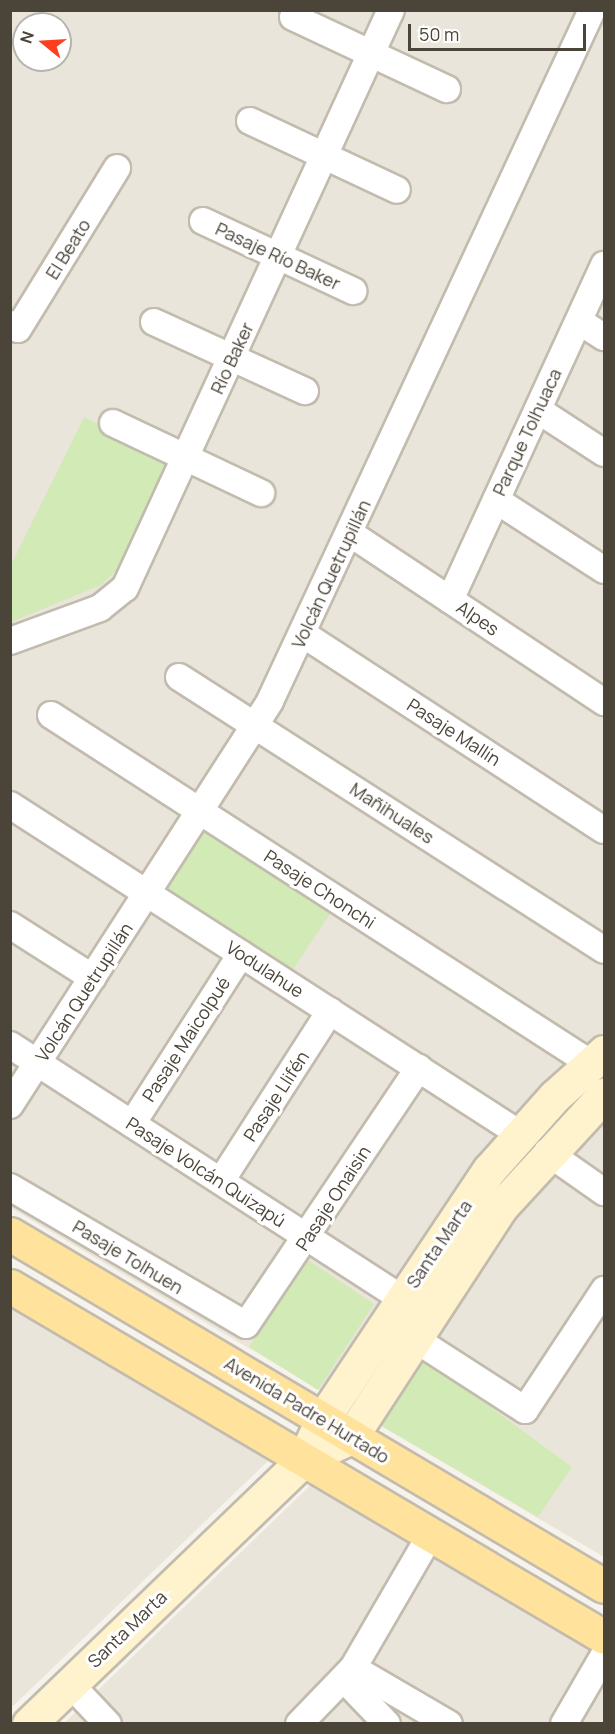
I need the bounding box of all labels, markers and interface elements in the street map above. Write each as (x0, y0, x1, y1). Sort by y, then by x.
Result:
north arrow (12, 12, 72, 72)
scale bar (411, 12, 590, 50)
text: 50 m (419, 22, 459, 46)
text: N (15, 28, 39, 46)
street label: El Beato (41, 215, 95, 283)
street label: Pasaje Río Baker (212, 218, 344, 294)
street label: Río Baker (206, 319, 258, 397)
street label: Parque Tolhuaca (488, 365, 566, 499)
street label: Volcán Quetrupillán (287, 496, 375, 652)
street label: Alpes (453, 596, 503, 640)
street label: Pasaje Mallín (403, 694, 505, 770)
street label: Mañihuales (346, 778, 438, 848)
street label: Pasaje Chonchi (260, 845, 380, 933)
street label: Volcán Quetrupillán (31, 918, 137, 1066)
street label: Vodulahue (222, 936, 308, 1002)
street label: Pasaje Maicolpué (138, 973, 234, 1105)
street label: Pasaje Llifén (239, 1047, 313, 1145)
street label: Pasaje Volcán Quizapú (122, 1112, 290, 1232)
street label: Pasaje Onaisin (291, 1141, 375, 1255)
street label: Santa Marta (402, 1196, 476, 1292)
street label: Pasaje Tolhuen (69, 1216, 187, 1298)
street label: Avenida Padre Hurtado (221, 1352, 393, 1468)
street label: Santa Marta (83, 1586, 171, 1672)

